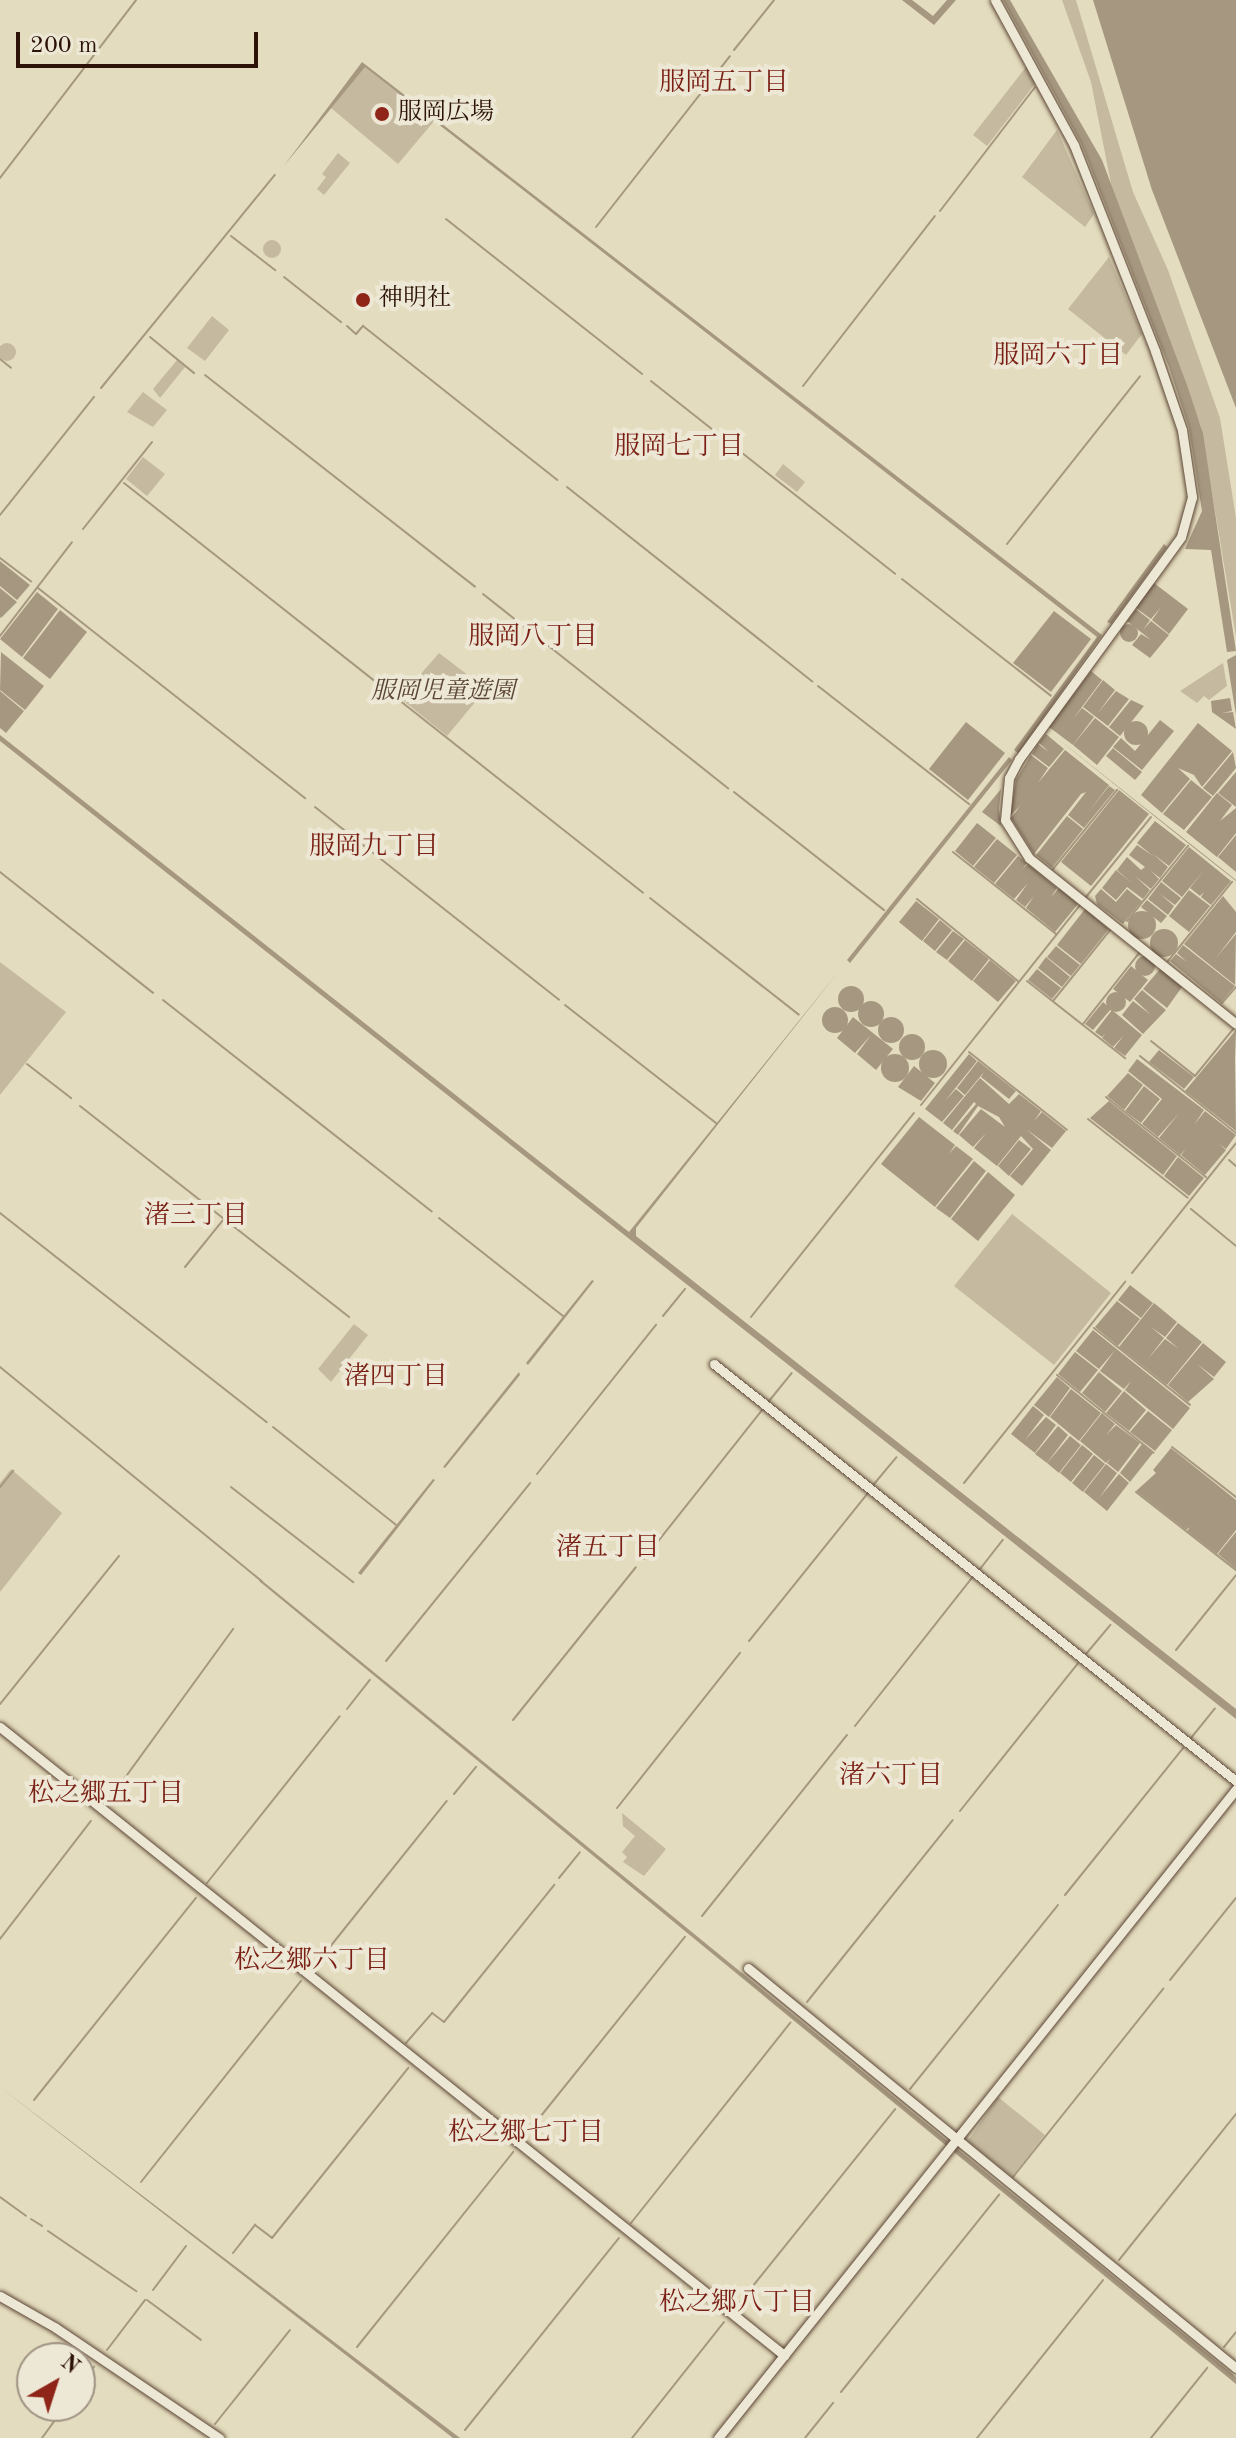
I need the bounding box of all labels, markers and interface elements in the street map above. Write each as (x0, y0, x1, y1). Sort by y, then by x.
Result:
scale bar (20, 16, 262, 66)
text: 200 m (30, 34, 98, 58)
district label: 服岡五丁目 (659, 68, 789, 100)
place label: 服岡広場 (398, 100, 494, 128)
marker: 服岡広場 (373, 105, 391, 123)
place label: 神明社 (379, 286, 451, 314)
marker: 神明社 (354, 291, 372, 309)
district label: 服岡六丁目 (993, 341, 1123, 373)
district label: 服岡七丁目 (614, 432, 744, 464)
district label: 服岡八丁目 (468, 622, 598, 654)
park label: 服岡児童遊園 (371, 679, 515, 707)
district label: 服岡九丁目 (309, 832, 439, 864)
district label: 渚三丁目 (144, 1201, 248, 1233)
district label: 渚四丁目 (344, 1362, 448, 1394)
district label: 渚五丁目 (556, 1533, 660, 1565)
district label: 渚六丁目 (839, 1761, 943, 1793)
district label: 松之郷五丁目 (28, 1779, 184, 1811)
district label: 松之郷六丁目 (234, 1946, 390, 1978)
district label: 松之郷七丁目 (448, 2118, 604, 2150)
district label: 松之郷八丁目 (659, 2288, 815, 2320)
north arrow (16, 2342, 96, 2422)
text: N (56, 2351, 83, 2379)

